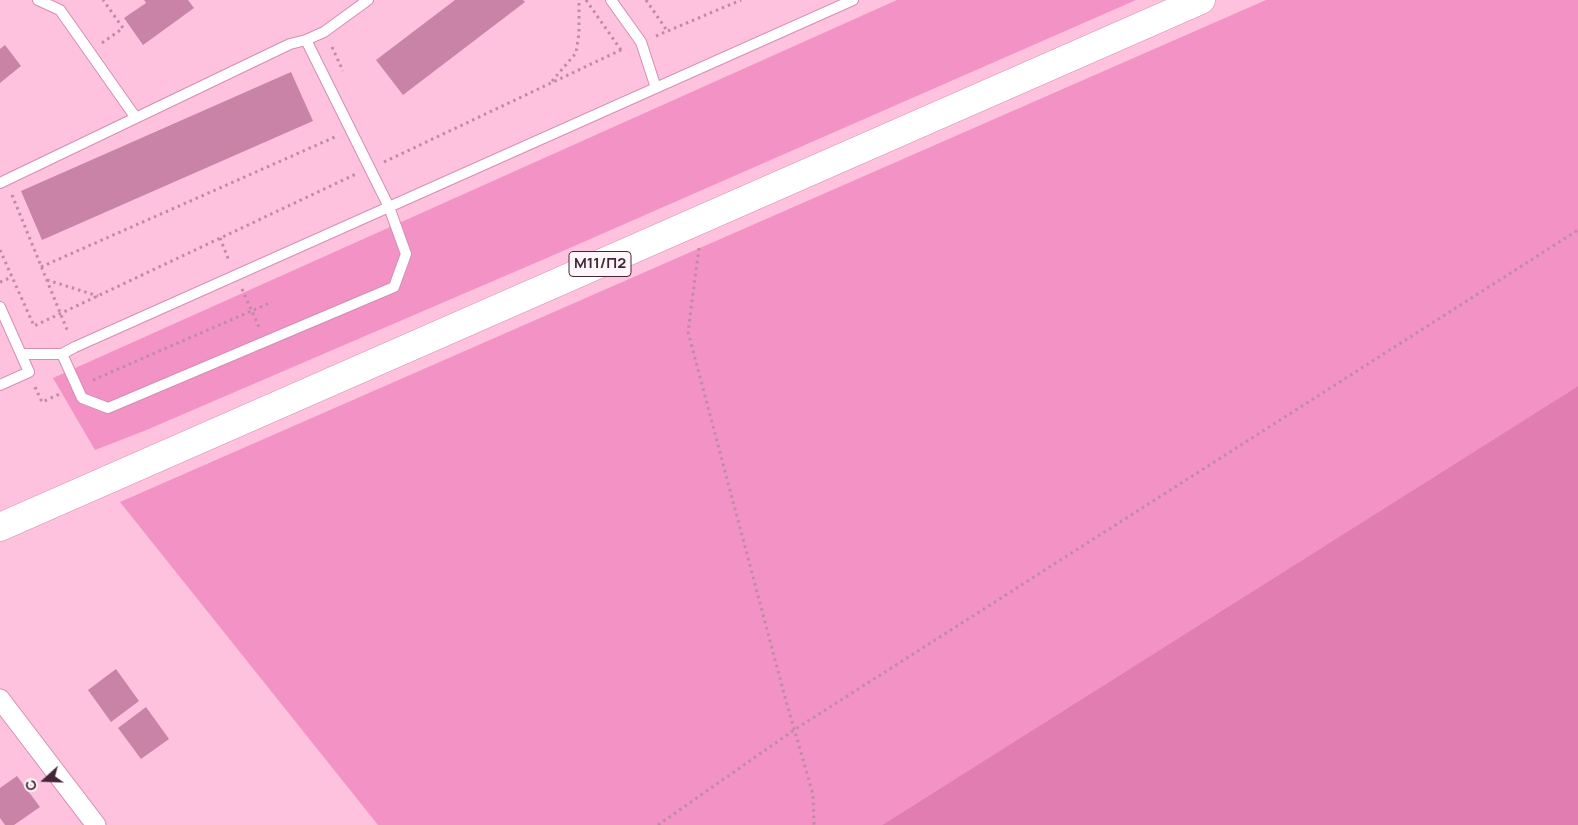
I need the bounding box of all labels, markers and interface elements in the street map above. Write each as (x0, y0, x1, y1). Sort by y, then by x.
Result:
road number: М11/П2 (569, 252, 631, 276)
north arrow (20, 755, 70, 805)
text: С (20, 777, 41, 793)

